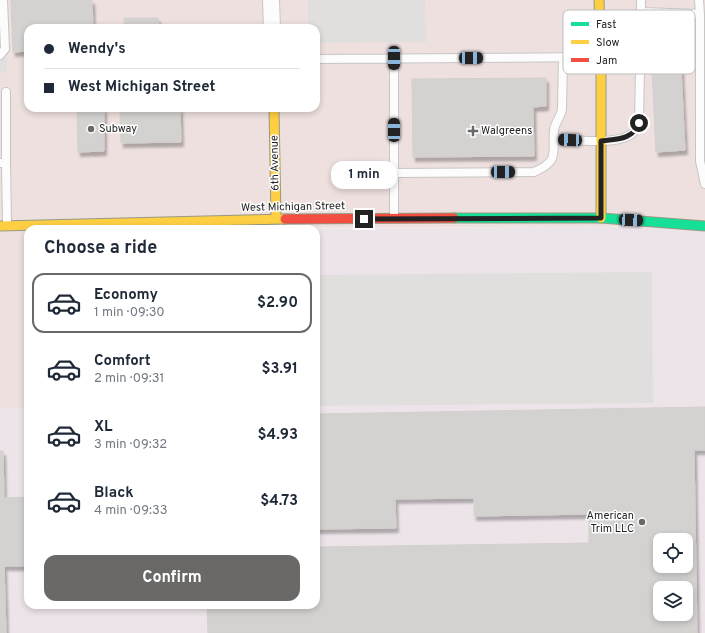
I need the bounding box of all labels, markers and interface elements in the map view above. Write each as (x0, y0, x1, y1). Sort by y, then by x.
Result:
legend (563, 10, 695, 74)
text: Fast (596, 18, 616, 32)
text: Slow (596, 36, 619, 50)
text: Wendy's (68, 40, 126, 59)
car (388, 46, 400, 70)
car (459, 52, 483, 64)
text: Jam (596, 54, 617, 68)
text: West Michigan Street (68, 78, 215, 97)
route start (630, 114, 648, 132)
car (388, 118, 400, 142)
place label: Subway (99, 122, 137, 136)
marker: Subway (86, 124, 96, 134)
place label: Walgreens (481, 124, 532, 138)
marker: Walgreens (468, 126, 478, 136)
car (558, 134, 582, 146)
street label: 6th Avenue (268, 135, 282, 191)
callout: 1 min (331, 161, 397, 189)
car (491, 166, 515, 178)
text: 1 min (348, 167, 380, 183)
street label: West Michigan Street (241, 199, 345, 215)
route end (355, 210, 373, 228)
car (619, 213, 643, 227)
text: Choose a ride (44, 237, 157, 260)
icon: car (46, 285, 82, 321)
text: Economy (94, 286, 158, 305)
text: $2.90 (257, 294, 298, 313)
text: 1 min · 09:30 (94, 305, 165, 321)
icon: car (46, 351, 82, 387)
text: Comfort (94, 352, 151, 371)
text: $3.91 (261, 360, 298, 379)
text: 2 min · 09:31 (94, 371, 164, 387)
icon: car (46, 417, 82, 453)
text: XL (94, 418, 112, 437)
text: $4.93 (257, 426, 298, 445)
text: 3 min · 09:32 (94, 437, 167, 453)
icon: car (46, 483, 82, 519)
text: Black (94, 484, 134, 503)
text: $4.73 (260, 492, 298, 511)
text: 4 min · 09:33 (94, 503, 168, 519)
place label: American Trim LLC (586, 509, 634, 536)
marker: American Trim LLC (637, 517, 647, 527)
map controls (653, 533, 693, 621)
button: locate (653, 533, 693, 573)
button: Confirm (44, 555, 300, 601)
button: layers (653, 581, 693, 621)

